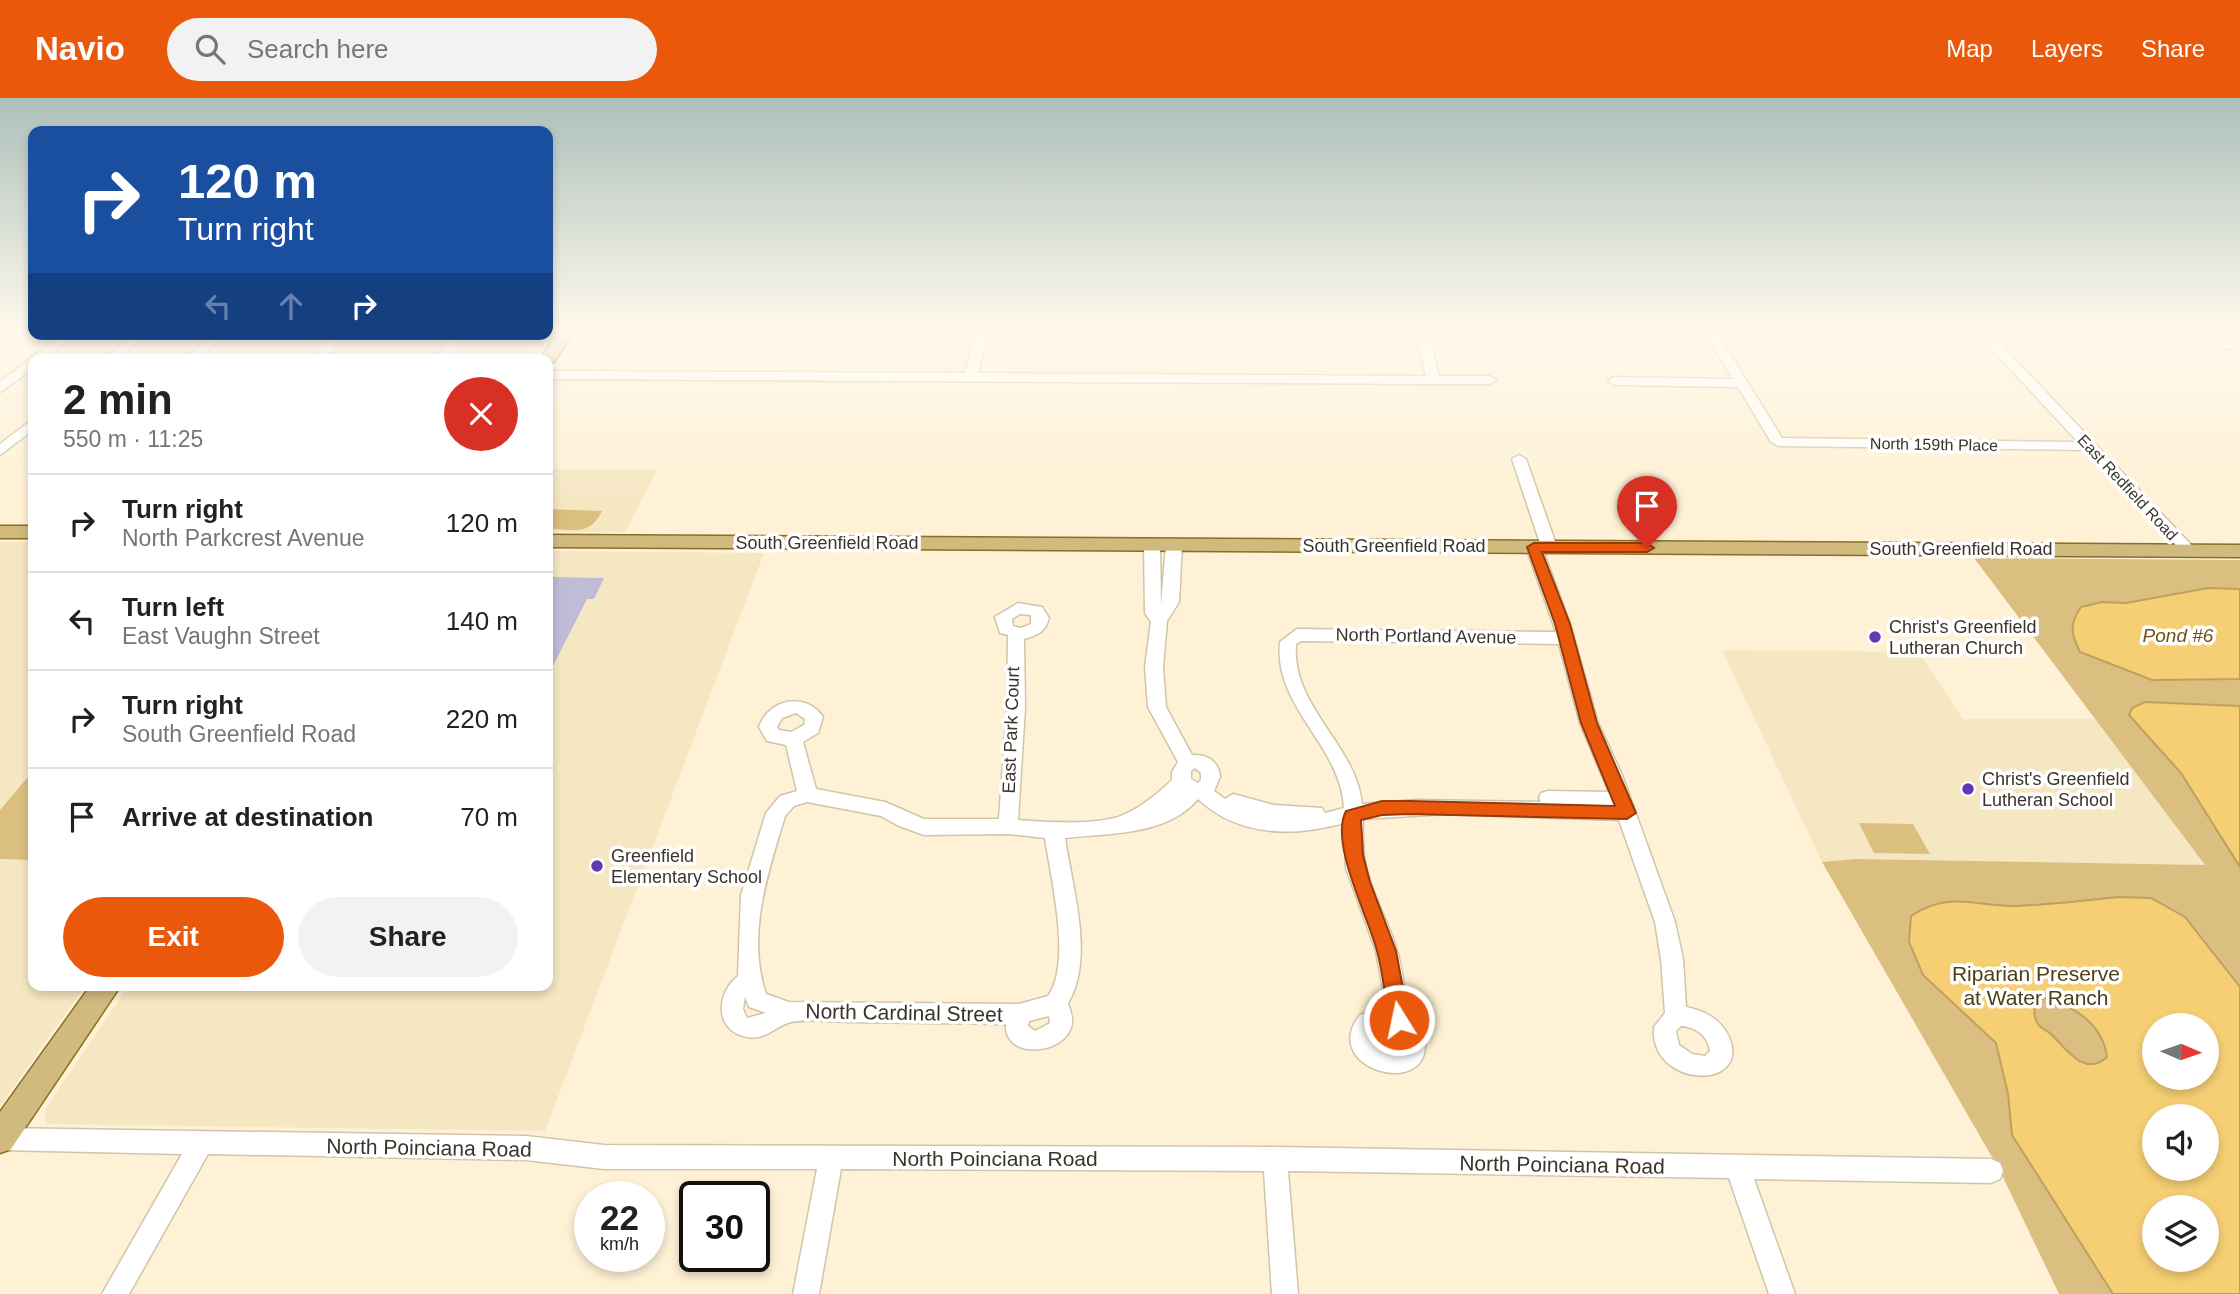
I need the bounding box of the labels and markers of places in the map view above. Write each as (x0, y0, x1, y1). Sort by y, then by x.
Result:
pin (1617, 476, 1677, 548)
place label: Christ's Greenfield Lutheran Church (1889, 617, 2037, 658)
marker: Christ's Greenfield Lutheran Church (1867, 629, 1883, 645)
place label: Christ's Greenfield Lutheran School (1982, 769, 2130, 810)
marker: Christ's Greenfield Lutheran School (1960, 781, 1976, 797)
place label: Greenfield Elementary School (611, 846, 762, 887)
marker: Greenfield Elementary School (589, 858, 605, 874)

